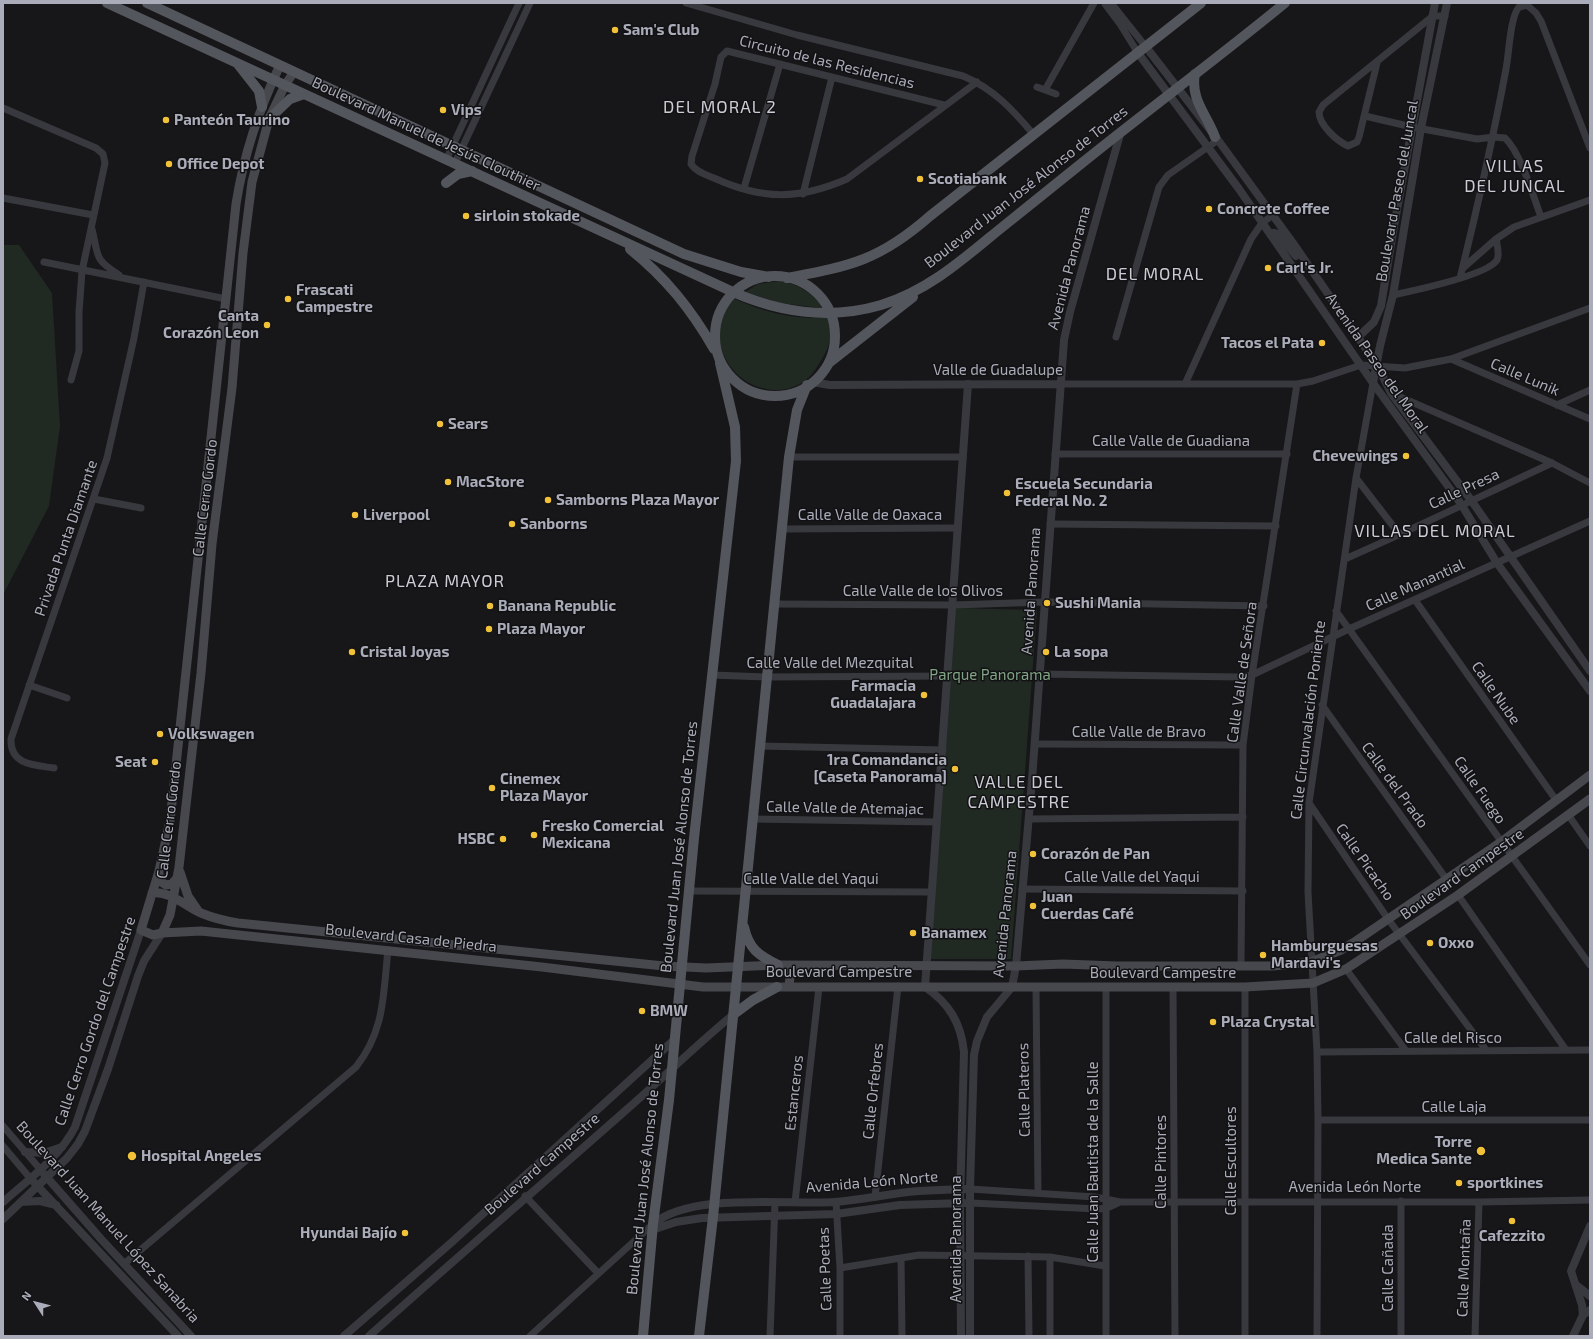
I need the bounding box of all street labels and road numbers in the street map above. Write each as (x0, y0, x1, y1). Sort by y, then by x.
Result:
street label: Circuito de las Residencias (738, 32, 916, 92)
street label: Boulevard Manuel de Jesús Clouthier (309, 73, 543, 195)
street label: Boulevard Paseo del Juncal (1372, 99, 1422, 283)
street label: Boulevard Juan José Alonso de Torres (921, 102, 1131, 272)
street label: Avenida Panorama (1044, 204, 1094, 332)
street label: Avenida Paseo del Moral (1322, 289, 1432, 437)
street label: Calle Lunik (1488, 354, 1562, 400)
street label: Valle de Guadalupe (933, 361, 1063, 379)
street label: Calle Valle de Guadiana (1092, 432, 1250, 450)
street label: Calle Cerro Gordo (189, 438, 221, 558)
street label: Privada Punta Diamante (31, 458, 101, 618)
street label: Calle Presa (1426, 465, 1502, 513)
street label: Calle Valle de Oaxaca (798, 506, 942, 524)
street label: Avenida Panorama (1018, 527, 1044, 655)
street label: Calle Manantial (1363, 555, 1467, 615)
street label: Calle Valle de los Olivos (843, 582, 1003, 600)
street label: Calle Valle de Señora (1223, 600, 1261, 744)
street label: Calle Circunvalación Poniente (1287, 619, 1329, 821)
street label: Calle Valle del Mezquital (747, 654, 913, 672)
street label: Calle Nube (1468, 658, 1524, 728)
street label: Boulevard Juan José Alonso de Torres (657, 720, 701, 974)
street label: Calle Valle de Bravo (1072, 723, 1206, 741)
street label: Calle del Prado (1358, 739, 1432, 831)
street label: Calle Fuego (1450, 753, 1510, 827)
street label: Calle Cerro Gordo (153, 760, 185, 880)
street label: Calle Valle de Atemajac (766, 798, 924, 818)
street label: Calle Picacho (1332, 820, 1398, 904)
street label: Boulevard Campestre (1397, 825, 1527, 923)
street label: Avenida Panorama (989, 850, 1021, 978)
street label: Calle Valle del Yaqui (1064, 868, 1200, 886)
street label: Calle Valle del Yaqui (743, 870, 879, 888)
street label: Calle Cerro Gordo del Campestre (51, 914, 139, 1128)
street label: Boulevard Casa de Piedra (324, 920, 498, 956)
street label: Boulevard Campestre (766, 963, 912, 981)
street label: Boulevard Campestre (1090, 964, 1236, 982)
street label: Calle del Risco (1404, 1029, 1502, 1047)
street label: Boulevard Juan José Alonso de Torres (623, 1042, 667, 1296)
street label: Calle Orfebres (859, 1042, 887, 1140)
street label: Calle Plateros (1014, 1043, 1034, 1137)
street label: Estanceros (781, 1054, 807, 1132)
street label: Calle Juan Bautista de la Salle (1084, 1061, 1102, 1263)
street label: Calle Laja (1421, 1098, 1487, 1116)
street label: Calle Escultores (1222, 1106, 1240, 1216)
street label: Boulevard Campestre (481, 1109, 603, 1219)
street label: Calle Pintores (1152, 1115, 1170, 1209)
street label: Boulevard Juan Manuel López Sanabria (13, 1117, 203, 1327)
street label: Avenida León Norte (805, 1167, 939, 1197)
street label: Avenida Panorama (947, 1175, 965, 1303)
street label: Avenida León Norte (1289, 1178, 1421, 1196)
street label: Calle Montaña (1453, 1219, 1475, 1317)
street label: Calle Cañada (1379, 1224, 1397, 1312)
street label: Calle Poetas (815, 1227, 835, 1311)

